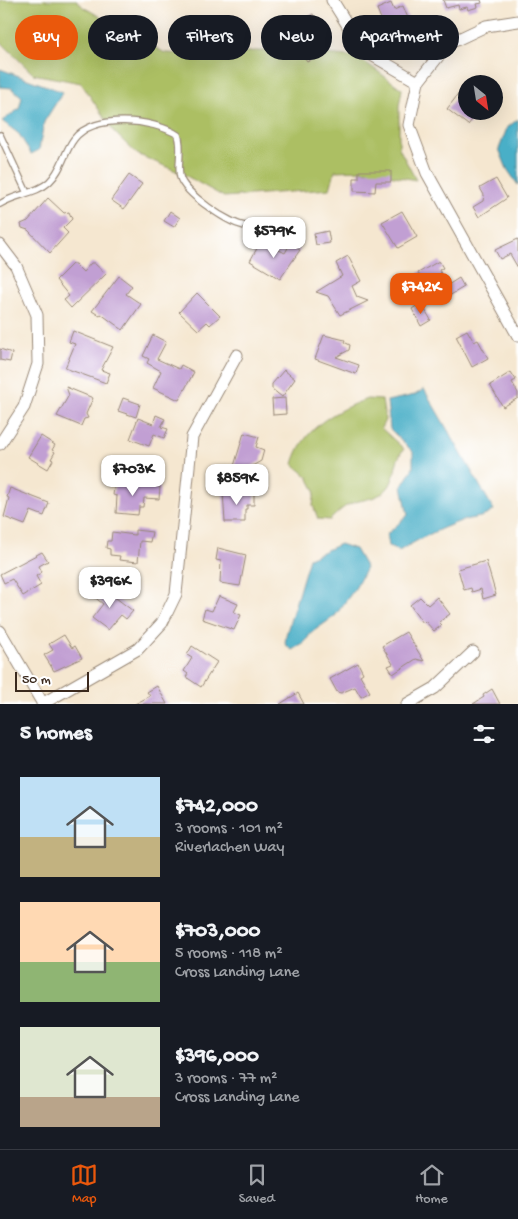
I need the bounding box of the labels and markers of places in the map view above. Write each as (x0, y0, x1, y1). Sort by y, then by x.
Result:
pin: $579K (239, 216, 309, 259)
pin: $742K (386, 272, 456, 315)
pin: $703K (98, 454, 168, 497)
pin: $859K (202, 464, 272, 506)
pin: $396K (75, 566, 145, 609)

